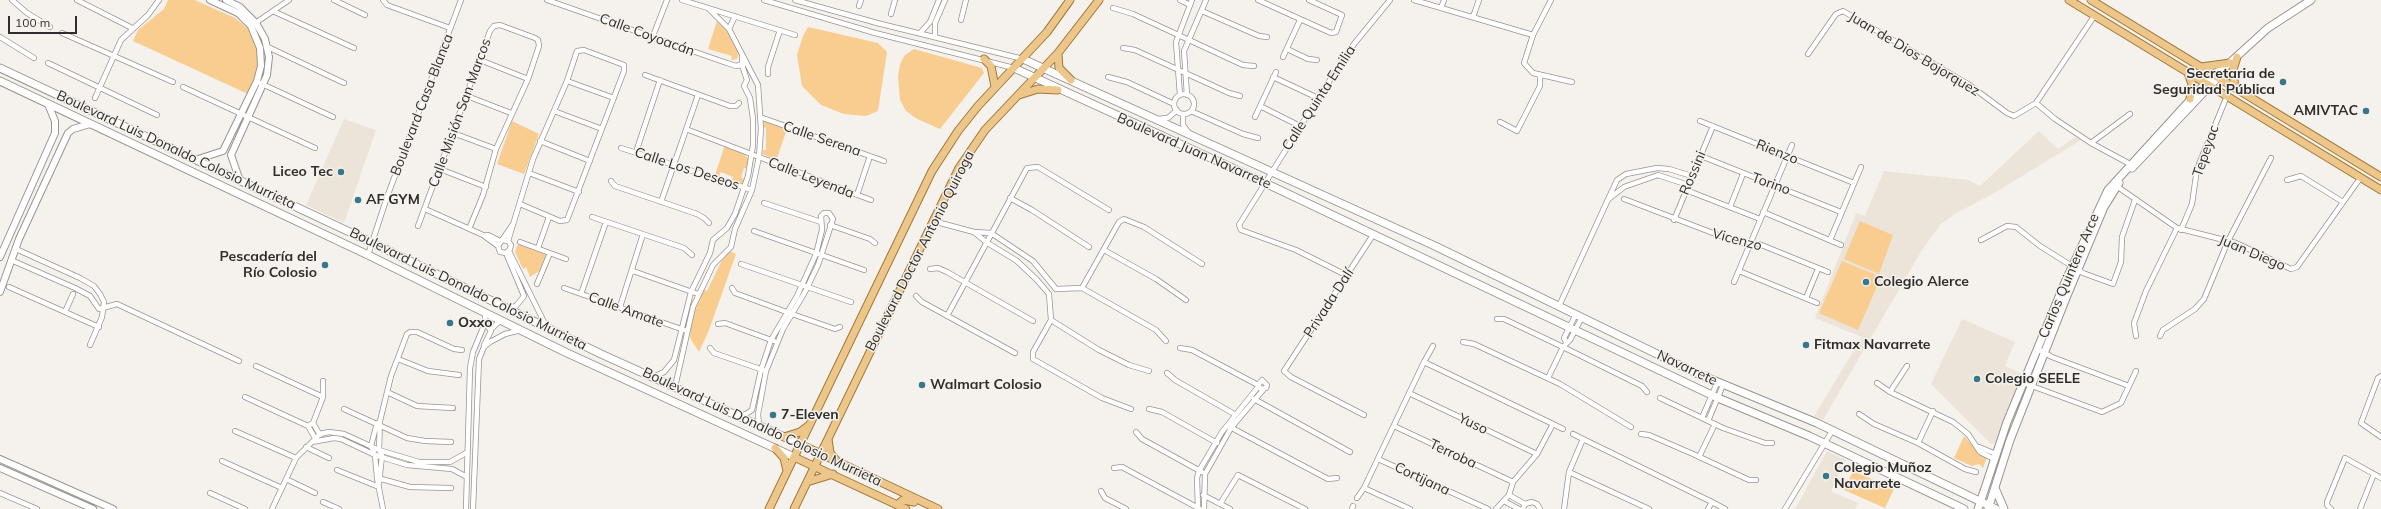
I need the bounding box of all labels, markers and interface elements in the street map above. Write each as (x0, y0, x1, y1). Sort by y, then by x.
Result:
scale bar (10, 8, 79, 34)
street label: Juan de Dios Bojorquez (1845, 8, 1983, 100)
street label: Calle Coyoacán (597, 10, 697, 60)
text: 100 m (15, 15, 50, 30)
street label: Boulevard Casa Blanca (387, 32, 457, 178)
street label: Calle Misión San Marcos (425, 36, 495, 190)
street label: Calle Quinta Emilia (1279, 42, 1359, 154)
place label: Secretaria de Seguridad Pública (2153, 66, 2275, 98)
marker: Secretaria de Seguridad Pública (2278, 77, 2288, 87)
street label: Boulevard Luis Donaldo Colosio Murrieta (54, 87, 298, 213)
place label: AMIVTAC (2294, 103, 2358, 119)
marker: AMIVTAC (2361, 106, 2371, 116)
street label: Boulevard Juan Navarrete (1114, 109, 1274, 193)
street label: Calle Serena (781, 118, 863, 160)
street label: Tepeyac (2189, 123, 2223, 179)
street label: Rienzo (1753, 136, 1801, 168)
street label: Calle Los Deseos (632, 144, 742, 194)
street label: Boulevard Doctor Antonio Quiroga (862, 148, 978, 354)
street label: Rossini (1676, 148, 1710, 198)
street label: Calle Leyenda (766, 154, 856, 202)
place label: Liceo Tec (272, 164, 333, 180)
marker: Liceo Tec (336, 167, 346, 177)
street label: Torino (1749, 169, 1793, 199)
place label: AF GYM (366, 192, 420, 208)
marker: AF GYM (353, 195, 363, 205)
street label: Carlos Quintero Arce (2035, 211, 2103, 341)
street label: Boulevard Luis Donaldo Colosio Murrieta (347, 224, 589, 354)
street label: Vicenzo (1710, 225, 1764, 255)
street label: Juan Diego (2216, 231, 2288, 275)
place label: Pescadería del Río Colosio (220, 249, 317, 282)
marker: Pescadería del Río Colosio (320, 260, 330, 270)
street label: Privada Dalí (1300, 265, 1358, 341)
place label: Colegio Alerce (1874, 274, 1969, 290)
marker: Colegio Alerce (1861, 277, 1871, 287)
street label: Calle Amate (586, 289, 666, 331)
place label: Oxxo (458, 315, 492, 331)
marker: Oxxo (445, 318, 455, 328)
place label: Fitmax Navarrete (1814, 337, 1931, 353)
marker: Fitmax Navarrete (1801, 340, 1811, 350)
street label: Navarrete (1654, 347, 1720, 389)
street label: Boulevard Luis Donaldo Colosio Murrieta (640, 364, 884, 490)
place label: Colegio SEELE (1985, 371, 2080, 387)
marker: Colegio SEELE (1972, 374, 1982, 384)
place label: Walmart Colosio (930, 377, 1042, 393)
marker: Walmart Colosio (917, 380, 927, 390)
place label: 7-Eleven (781, 407, 839, 423)
marker: 7-Eleven (768, 410, 778, 420)
street label: Yuso (1456, 410, 1490, 438)
street label: Terroba (1427, 436, 1479, 472)
street label: Cortijana (1392, 459, 1452, 499)
place label: Colegio Muñoz Navarrete (1834, 460, 1932, 492)
marker: Colegio Muñoz Navarrete (1821, 471, 1831, 481)

